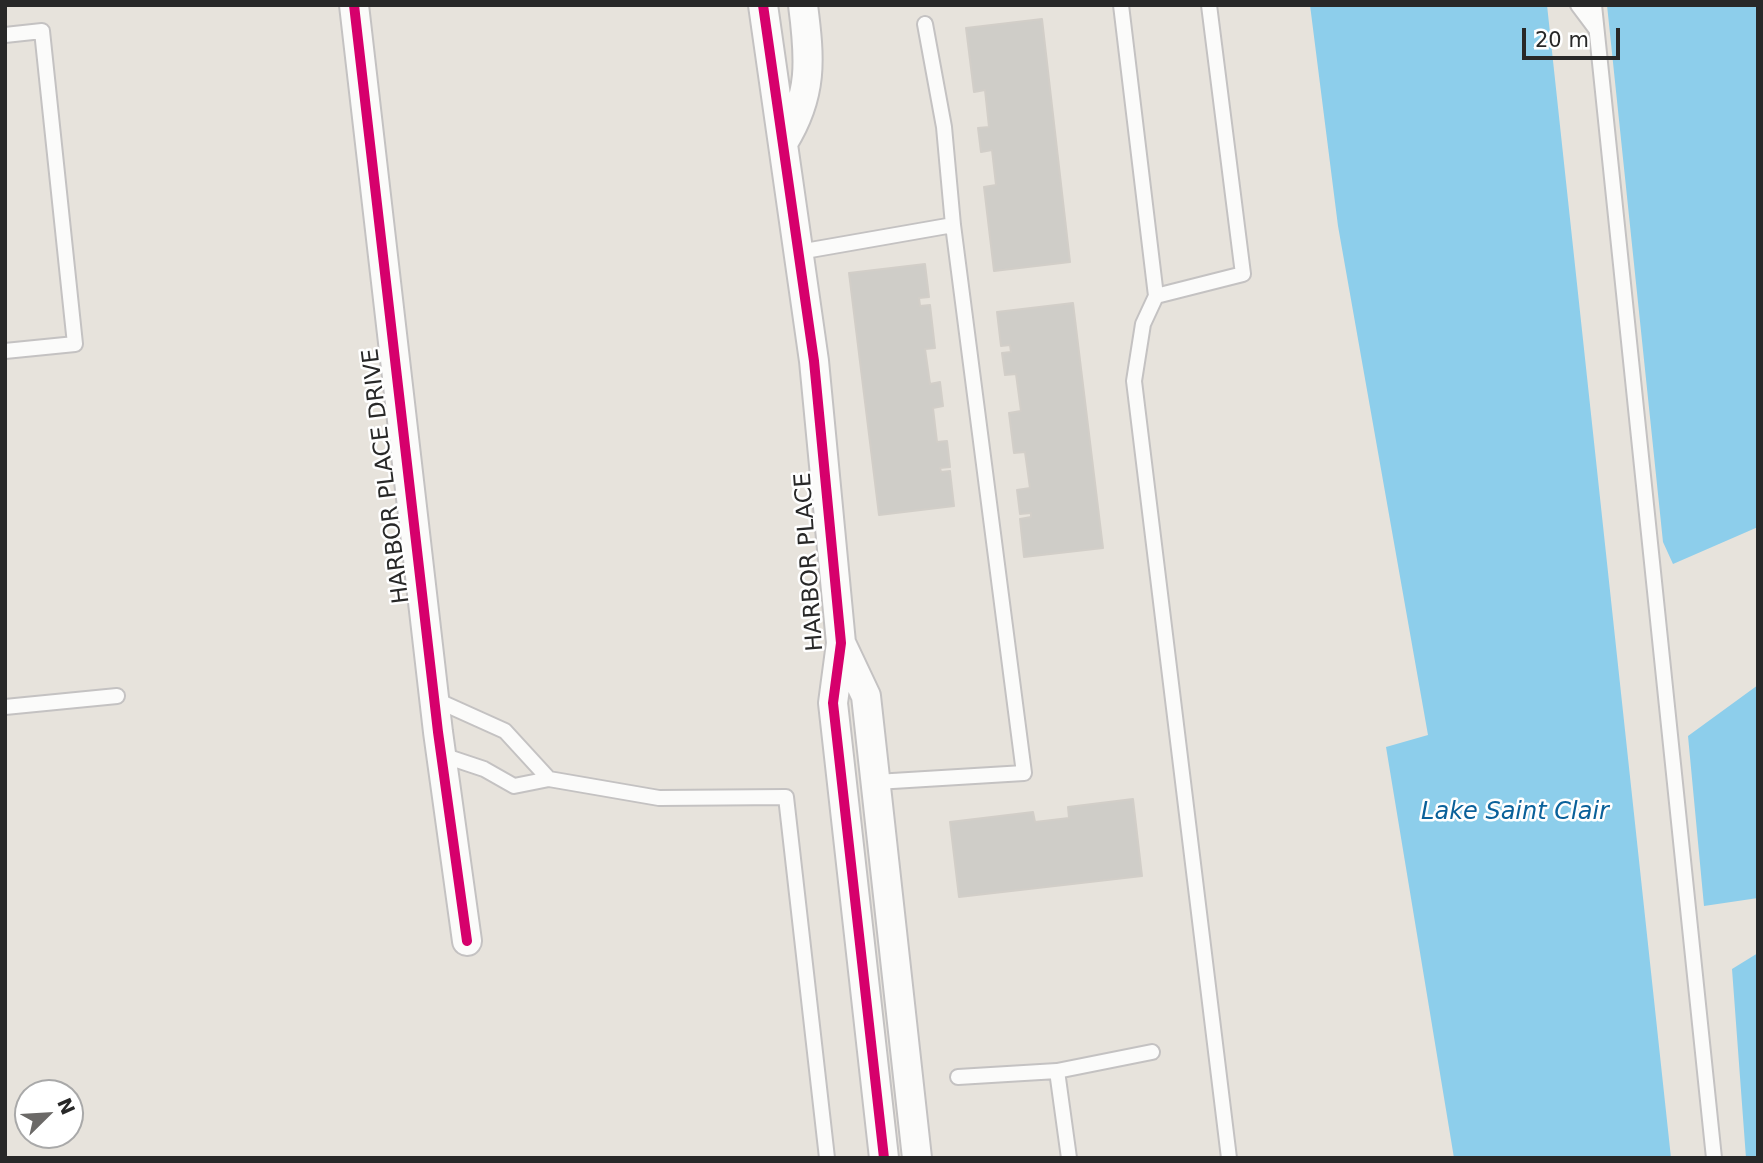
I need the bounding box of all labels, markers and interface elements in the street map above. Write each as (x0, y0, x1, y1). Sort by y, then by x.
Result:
scale bar (1525, 14, 1623, 58)
text: 20 m (1535, 28, 1589, 52)
street label: HARBOR PLACE DRIVE (358, 347, 416, 605)
street label: HARBOR PLACE (790, 472, 830, 652)
water label: Lake Saint Clair (1421, 799, 1609, 827)
north arrow (14, 1079, 84, 1149)
text: N (53, 1095, 80, 1118)

